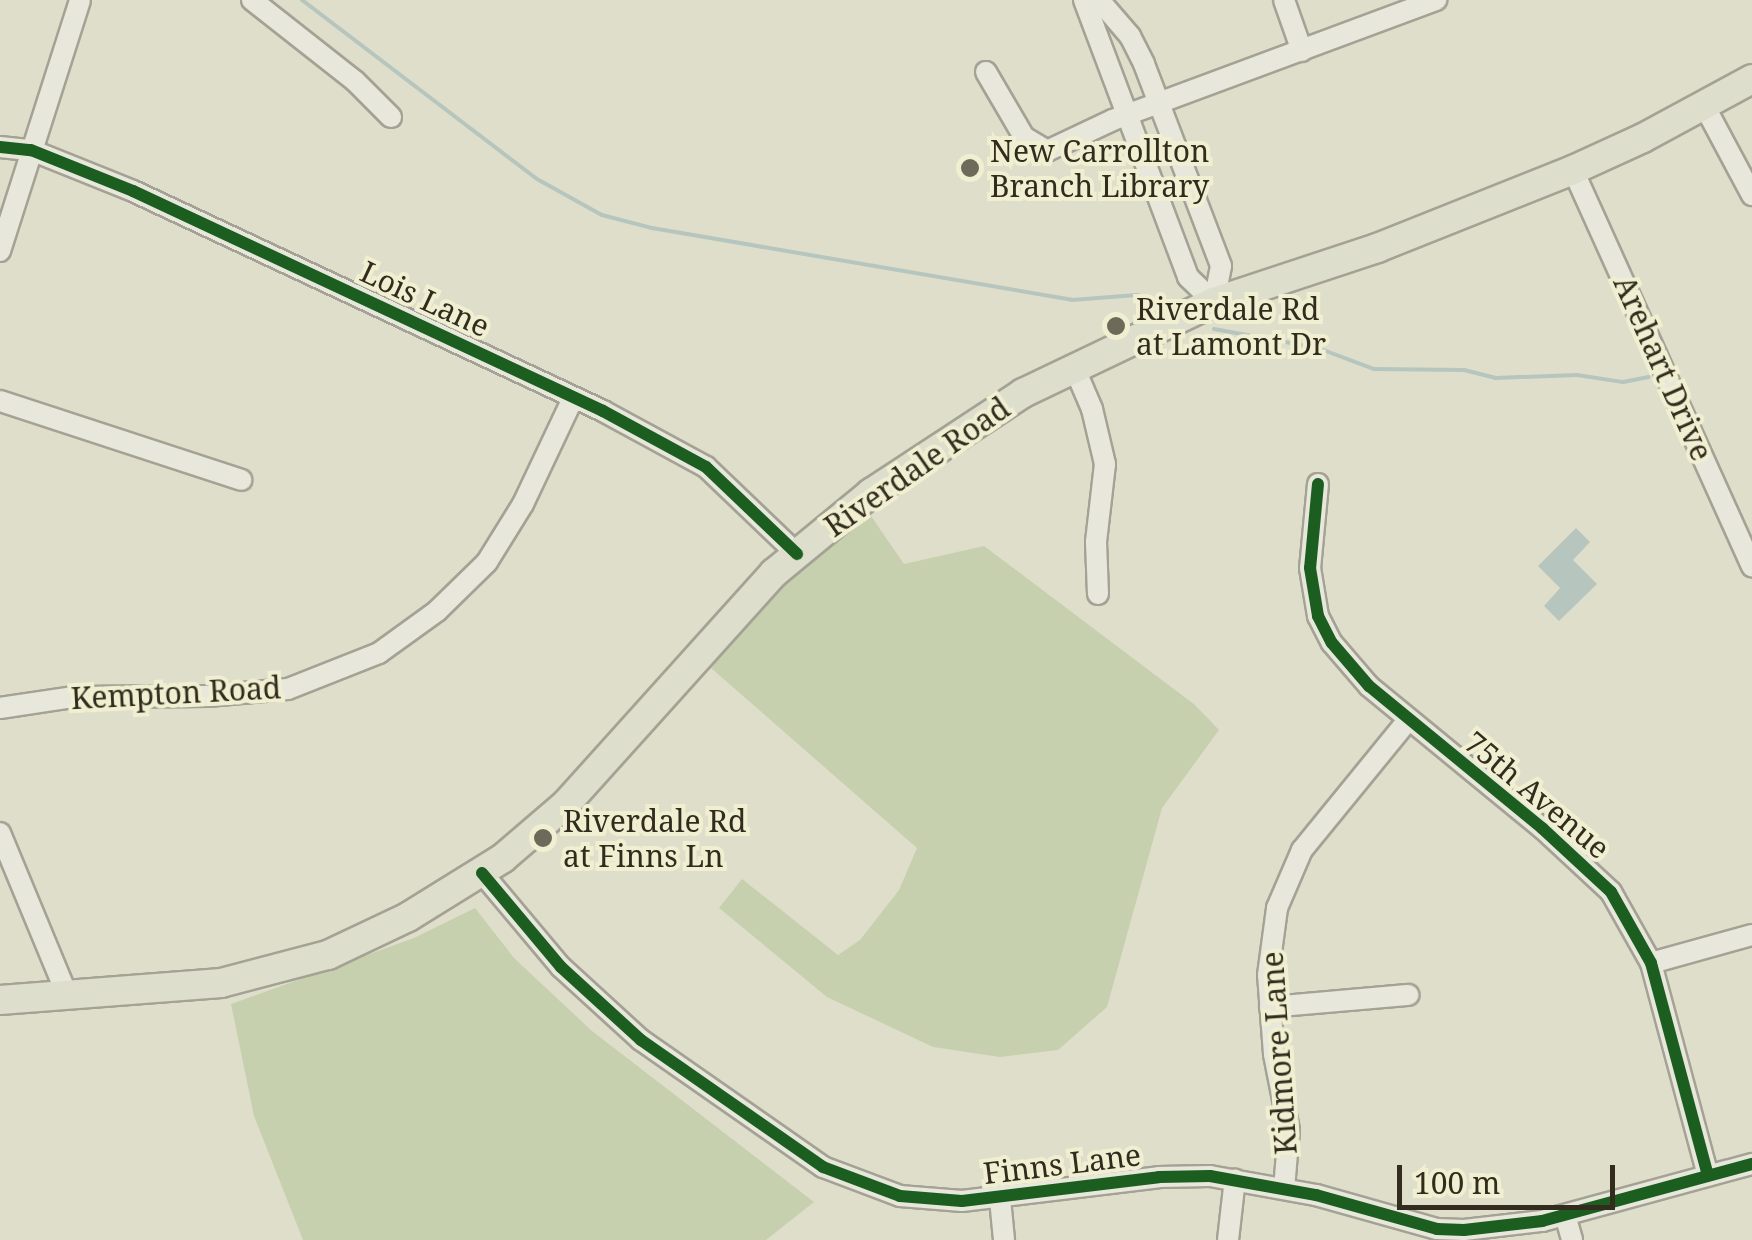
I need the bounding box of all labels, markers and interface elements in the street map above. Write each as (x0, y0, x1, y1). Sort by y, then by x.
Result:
place label: New Carrollton Branch Library (990, 133, 1209, 204)
marker: New Carrollton Branch Library (959, 157, 981, 179)
street label: Lois Lane (355, 254, 495, 344)
street label: Arehart Drive (1606, 270, 1720, 466)
place label: Riverdale Rd at Lamont Dr (1136, 291, 1326, 362)
marker: Riverdale Rd at Lamont Dr (1105, 315, 1127, 337)
street label: Riverdale Road (818, 390, 1016, 544)
street label: Kempton Road (70, 670, 282, 716)
street label: 75th Avenue (1457, 724, 1617, 866)
place label: Riverdale Rd at Finns Ln (563, 803, 746, 874)
marker: Riverdale Rd at Finns Ln (532, 827, 554, 849)
street label: Kidmore Lane (1254, 950, 1304, 1156)
street label: Finns Lane (981, 1136, 1143, 1192)
scale bar (1402, 1145, 1620, 1207)
text: 100 m (1414, 1162, 1500, 1203)

